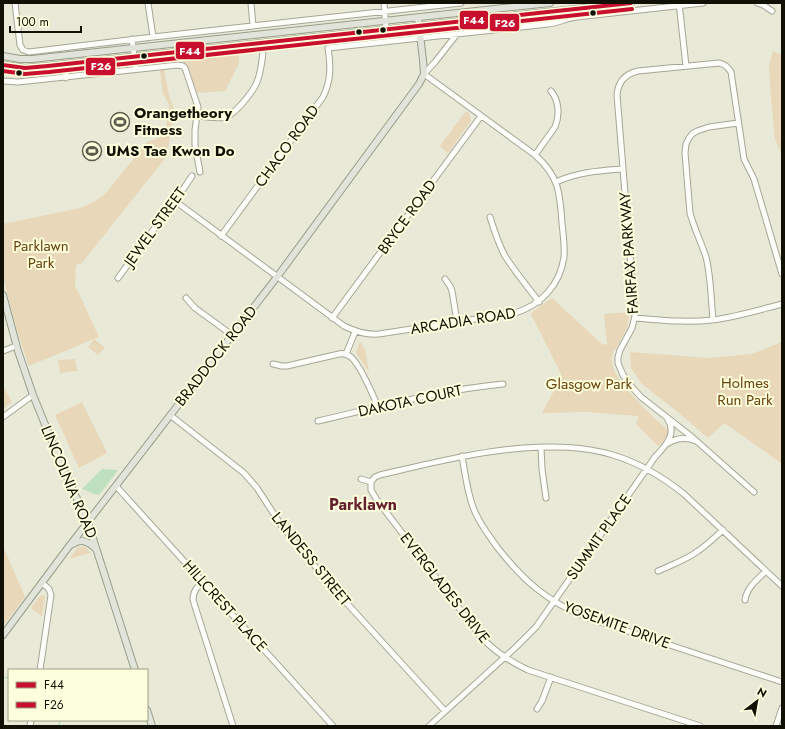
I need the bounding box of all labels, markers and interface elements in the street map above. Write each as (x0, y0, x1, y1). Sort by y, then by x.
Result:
scale bar (10, 8, 81, 34)
unlabelled marker (588, 8, 598, 18)
line badge: F44 (459, 10, 489, 30)
text: F44 (463, 12, 485, 28)
text: 100 m (16, 13, 49, 31)
line badge: F26 (489, 13, 520, 32)
text: F26 (495, 15, 515, 31)
unlabelled marker (378, 25, 388, 35)
unlabelled marker (354, 27, 364, 37)
line badge: F44 (175, 41, 205, 60)
text: F44 (179, 43, 201, 59)
unlabelled marker (139, 51, 149, 61)
line badge: F26 (85, 57, 116, 76)
text: F26 (91, 58, 111, 74)
unlabelled marker (14, 68, 24, 78)
street label: CHACO ROAD (250, 100, 324, 192)
place label: Orangetheory Fitness (134, 102, 232, 141)
sports icon: Orangetheory Fitness (109, 111, 131, 133)
sports icon: UMS Tae Kwon Do (81, 140, 103, 162)
place label: UMS Tae Kwon Do (106, 140, 235, 162)
street label: BRYCE ROAD (372, 175, 442, 259)
street label: JEWEL STREET (118, 183, 191, 273)
street label: FAIRFAX PARKWAY (614, 191, 644, 315)
park label: Parklawn Park (13, 235, 69, 274)
street label: BRADDOCK ROAD (170, 301, 262, 411)
street label: ARCADIA ROAD (409, 302, 517, 340)
park label: Holmes Run Park (717, 372, 773, 411)
park label: Glasgow Park (546, 373, 633, 395)
street label: DAKOTA COURT (356, 379, 464, 423)
street label: LINCOLNIA ROAD (35, 422, 103, 542)
street label: SUMMIT PLACE (561, 490, 637, 584)
district label: Parklawn (329, 493, 397, 516)
street label: LANDESS STREET (266, 507, 356, 611)
street label: EVERGLADES DRIVE (395, 528, 495, 648)
street label: HILLCREST PLACE (178, 555, 272, 657)
street label: YOSEMITE DRIVE (561, 596, 673, 654)
legend (8, 669, 148, 721)
text: F44 (44, 676, 64, 694)
north arrow (737, 681, 777, 721)
text: N (754, 683, 770, 702)
text: F26 (44, 696, 64, 714)

